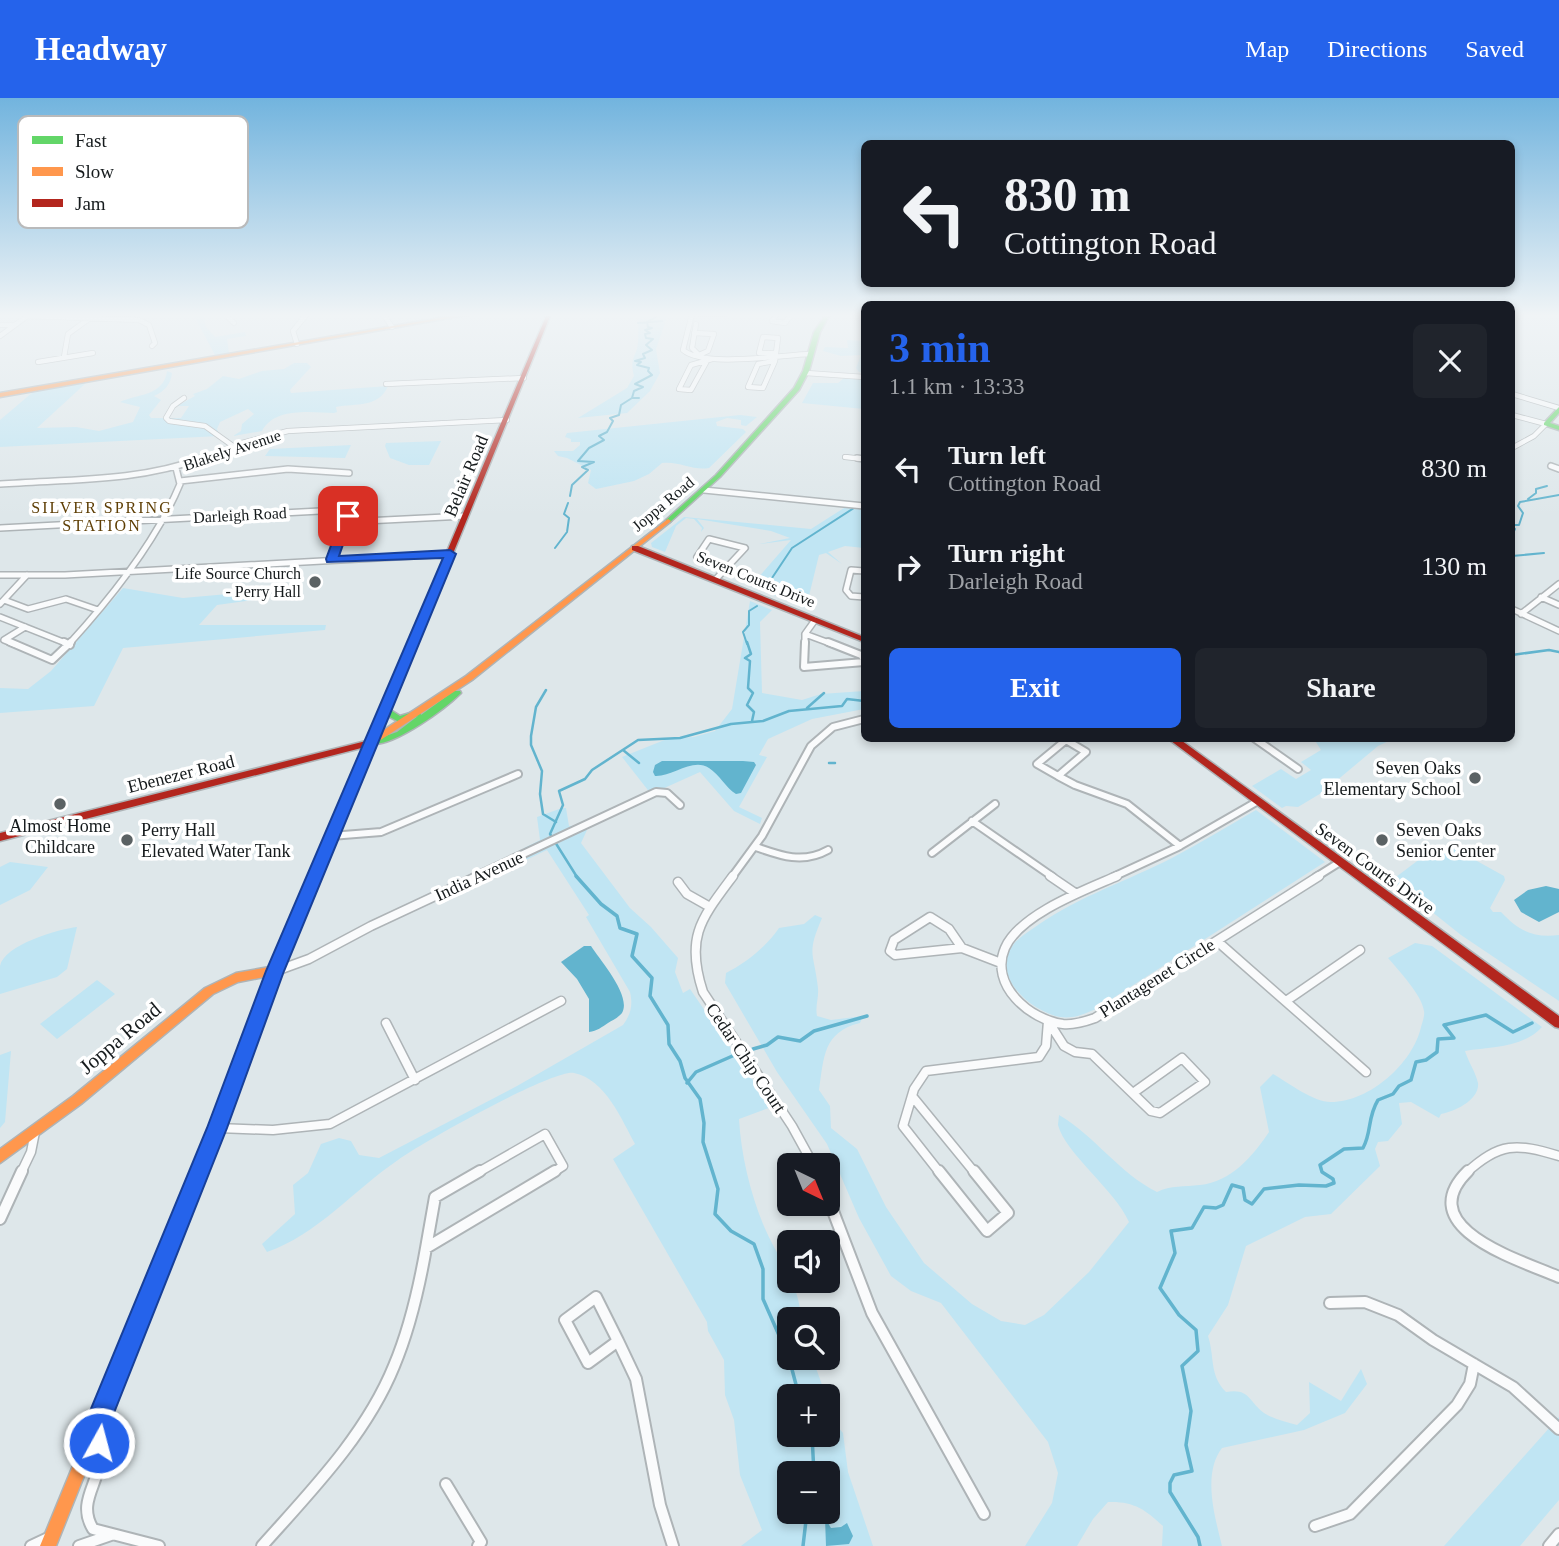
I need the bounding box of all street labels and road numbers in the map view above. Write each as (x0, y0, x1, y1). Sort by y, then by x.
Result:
street label: Blakely Avenue (181, 426, 283, 475)
street label: Belair Road (440, 432, 492, 520)
street label: Joppa Road (629, 473, 698, 535)
street label: Darleigh Road (193, 504, 287, 527)
street label: Seven Courts Drive (694, 547, 818, 611)
street label: Ebenezer Road (125, 751, 237, 797)
street label: Seven Courts Drive (1312, 818, 1438, 918)
street label: India Avenue (432, 847, 526, 905)
street label: Plantagenet Circle (1096, 934, 1218, 1022)
street label: Joppa Road (75, 997, 166, 1079)
street label: Cedar Chip Court (702, 999, 790, 1117)

